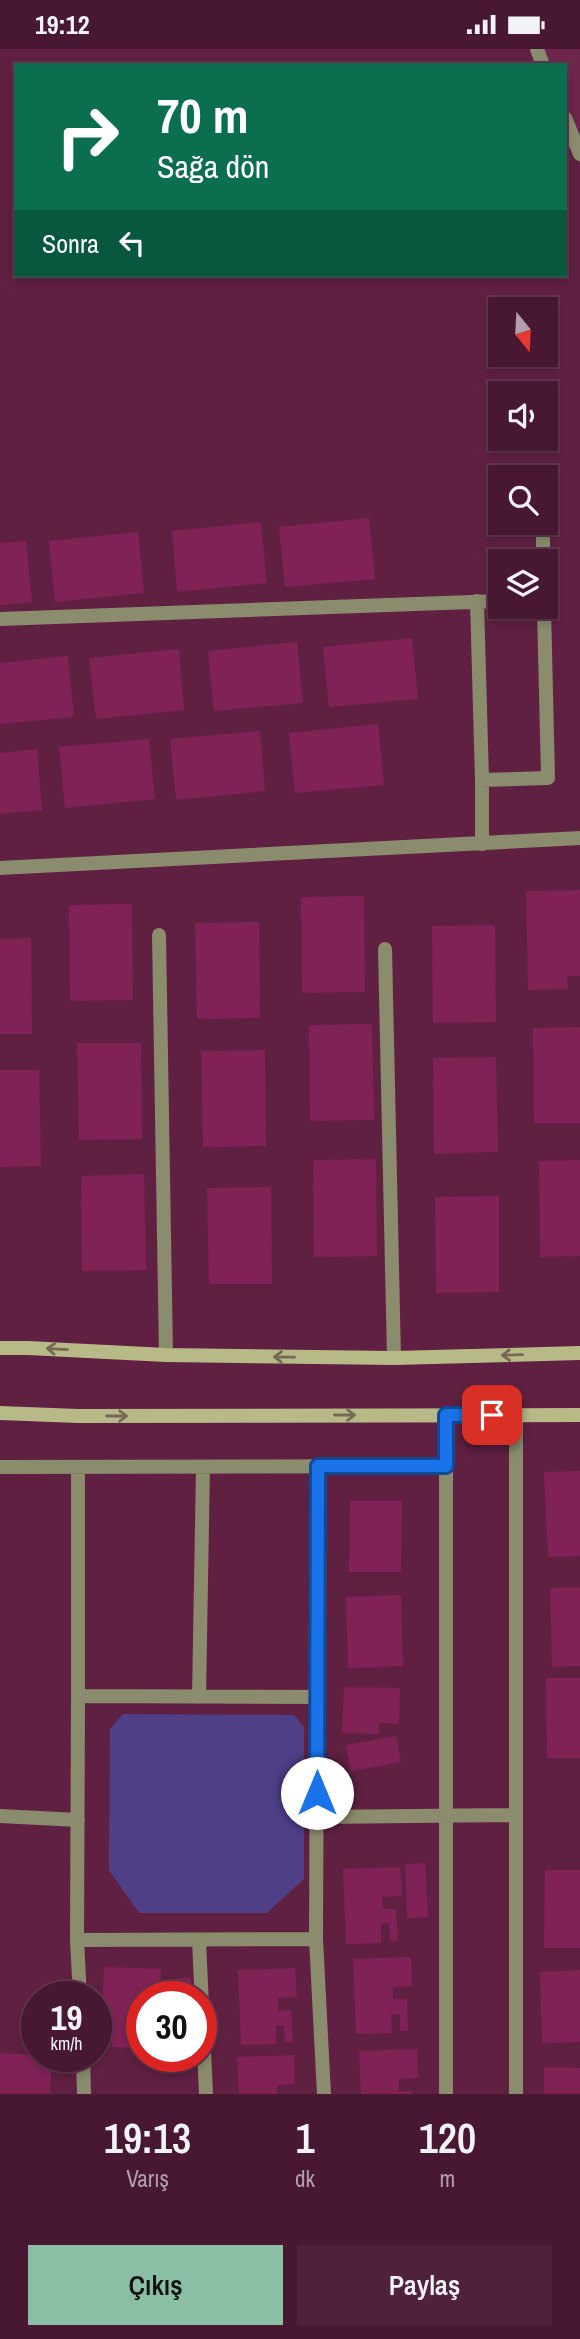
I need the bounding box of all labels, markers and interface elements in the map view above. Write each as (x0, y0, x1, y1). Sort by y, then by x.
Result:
text: 19:12 (35, 7, 90, 42)
text: 70 m (157, 82, 249, 148)
icon: right (42, 91, 133, 182)
text: Sağa dön (157, 145, 269, 188)
icon: left (113, 224, 151, 262)
text: Sonra (42, 226, 99, 261)
north arrow (488, 297, 558, 367)
map controls (488, 297, 558, 619)
button: sound (488, 381, 558, 451)
button: search (488, 465, 558, 535)
button: layers (488, 549, 558, 619)
one-way arrow (46, 1343, 69, 1356)
one-way arrow (501, 1348, 524, 1361)
one-way arrow (273, 1350, 296, 1363)
pin (462, 1385, 522, 1445)
icon: arrive (473, 1396, 511, 1434)
one-way arrow (333, 1408, 356, 1422)
one-way arrow (105, 1409, 128, 1423)
position arrow (280, 1756, 354, 1830)
speed limit sign: 30 (126, 1981, 217, 2072)
text: 19 (51, 1994, 82, 2041)
text: km/h (51, 2031, 83, 2056)
text: 19:13 (104, 2110, 191, 2166)
text: 1 (295, 2110, 315, 2166)
text: 120 (419, 2110, 476, 2166)
text: Varış (126, 2163, 169, 2194)
text: dk (295, 2163, 315, 2194)
text: m (440, 2163, 455, 2194)
button: Çıkış (28, 2245, 283, 2325)
button: Paylaş (297, 2245, 552, 2325)

